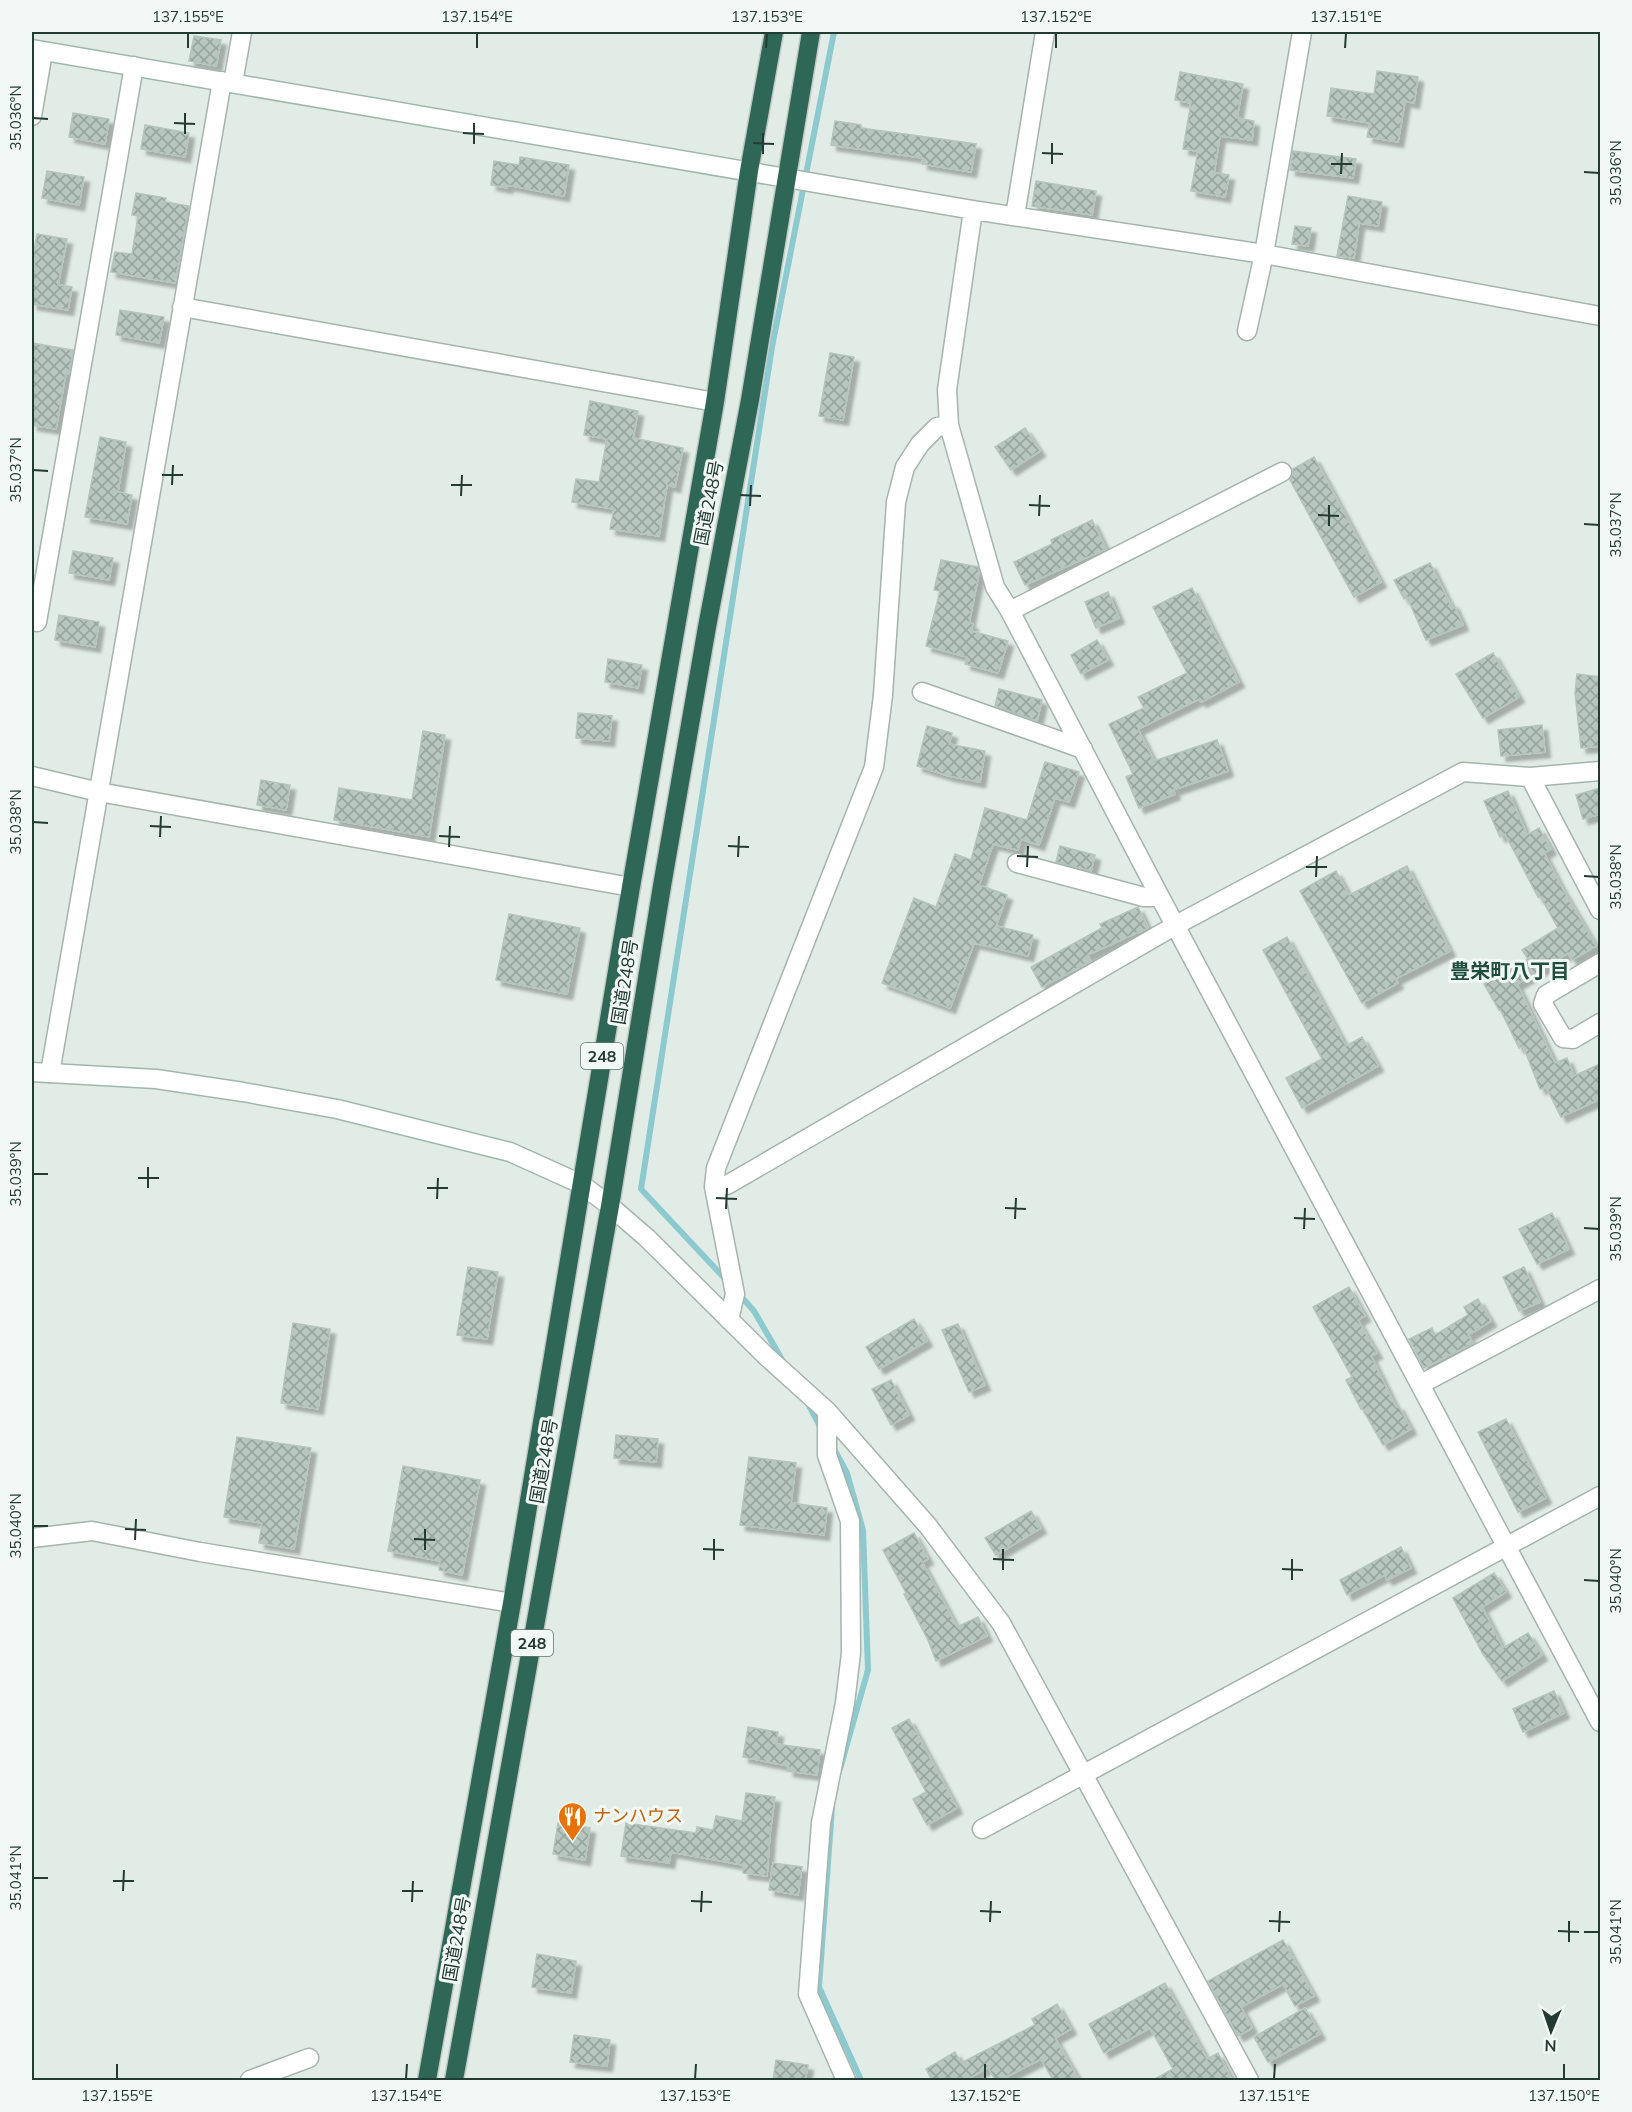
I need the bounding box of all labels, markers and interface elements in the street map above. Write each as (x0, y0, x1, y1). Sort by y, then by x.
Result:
text: 137.155°E (152, 7, 224, 26)
text: 137.154°E (441, 7, 513, 26)
text: 137.153°E (731, 7, 803, 26)
text: 137.152°E (1020, 7, 1092, 26)
text: 137.151°E (1310, 7, 1382, 26)
text: 35.036°N (6, 85, 25, 151)
text: 35.036°N (1606, 140, 1625, 206)
text: 35.037°N (6, 437, 25, 503)
street label: 国道248号 (689, 458, 728, 548)
text: 35.037°N (1606, 492, 1625, 558)
text: 35.038°N (6, 789, 25, 855)
text: 35.038°N (1606, 844, 1625, 910)
street label: 国道248号 (606, 937, 643, 1026)
district label: 豊栄町八丁目 (1450, 958, 1570, 983)
road number: 248 (581, 1043, 623, 1069)
text: 35.039°N (6, 1141, 25, 1207)
text: 35.039°N (1606, 1196, 1625, 1262)
street label: 国道248号 (525, 1416, 562, 1505)
text: 35.040°N (6, 1493, 25, 1559)
text: 35.040°N (1606, 1548, 1625, 1614)
road number: 248 (511, 1630, 553, 1656)
restaurant icon: ナンハウス (556, 1800, 588, 1842)
place label: ナンハウス (593, 1804, 683, 1827)
text: 35.041°N (6, 1845, 25, 1911)
street label: 国道248号 (438, 1894, 475, 1983)
text: 35.041°N (1606, 1899, 1625, 1965)
north arrow (1521, 2001, 1581, 2061)
text: N (1544, 2036, 1557, 2056)
text: 137.155°E (81, 2086, 153, 2105)
text: 137.154°E (370, 2086, 442, 2105)
text: 137.153°E (659, 2086, 731, 2105)
text: 137.152°E (949, 2086, 1021, 2105)
text: 137.151°E (1238, 2086, 1310, 2105)
text: 137.150°E (1528, 2086, 1600, 2105)

